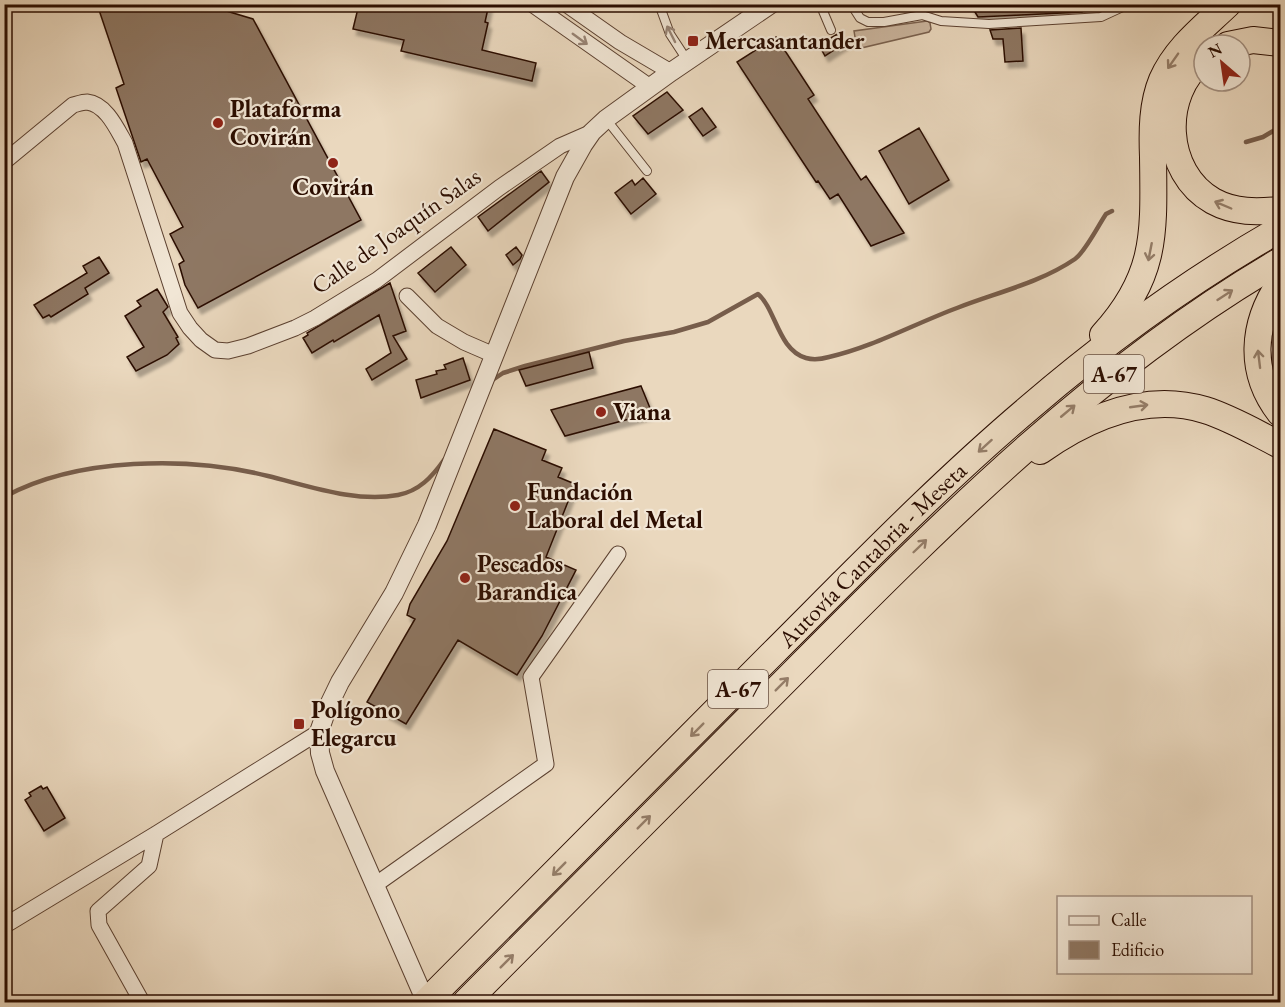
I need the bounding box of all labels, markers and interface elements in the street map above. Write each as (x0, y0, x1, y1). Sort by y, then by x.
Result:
one-way arrow (665, 25, 676, 43)
place label: Mercasantander (705, 25, 865, 56)
one-way arrow (571, 32, 587, 45)
north arrow (1192, 33, 1252, 93)
marker: Mercasantander (686, 34, 700, 48)
text: N (1204, 38, 1226, 63)
one-way arrow (1167, 53, 1179, 69)
place label: Plataforma Covirán (230, 93, 342, 152)
marker: Plataforma Covirán (211, 116, 225, 130)
marker: Covirán (326, 156, 340, 170)
street label: Calle de Joaquín Salas (305, 161, 487, 301)
place label: Covirán (292, 171, 374, 202)
one-way arrow (1215, 199, 1233, 210)
one-way arrow (1144, 241, 1155, 261)
one-way arrow (1216, 289, 1233, 301)
one-way arrow (1253, 350, 1264, 370)
road number: A-67 (1084, 355, 1144, 393)
place label: Viana (613, 396, 671, 427)
one-way arrow (1129, 401, 1148, 412)
marker: Viana (594, 405, 608, 419)
one-way arrow (1060, 405, 1076, 418)
one-way arrow (978, 439, 993, 453)
street label: Autovía Cantabria - Meseta (771, 454, 973, 655)
place label: Fundación Laboral del Metal (527, 476, 703, 535)
marker: Fundación Laboral del Metal (508, 499, 522, 513)
one-way arrow (912, 539, 927, 554)
place label: Pescados Barandica (477, 548, 577, 607)
marker: Pescados Barandica (458, 571, 472, 585)
road number: A-67 (708, 670, 768, 708)
one-way arrow (774, 677, 789, 692)
place label: Polígono Elegarcu (311, 694, 400, 754)
marker: Polígono Elegarcu (292, 717, 306, 731)
one-way arrow (689, 723, 704, 738)
one-way arrow (637, 815, 652, 830)
one-way arrow (552, 861, 567, 876)
legend (1057, 896, 1252, 974)
text: Calle (1111, 908, 1147, 931)
text: Edificio (1111, 938, 1164, 961)
one-way arrow (499, 954, 514, 969)

